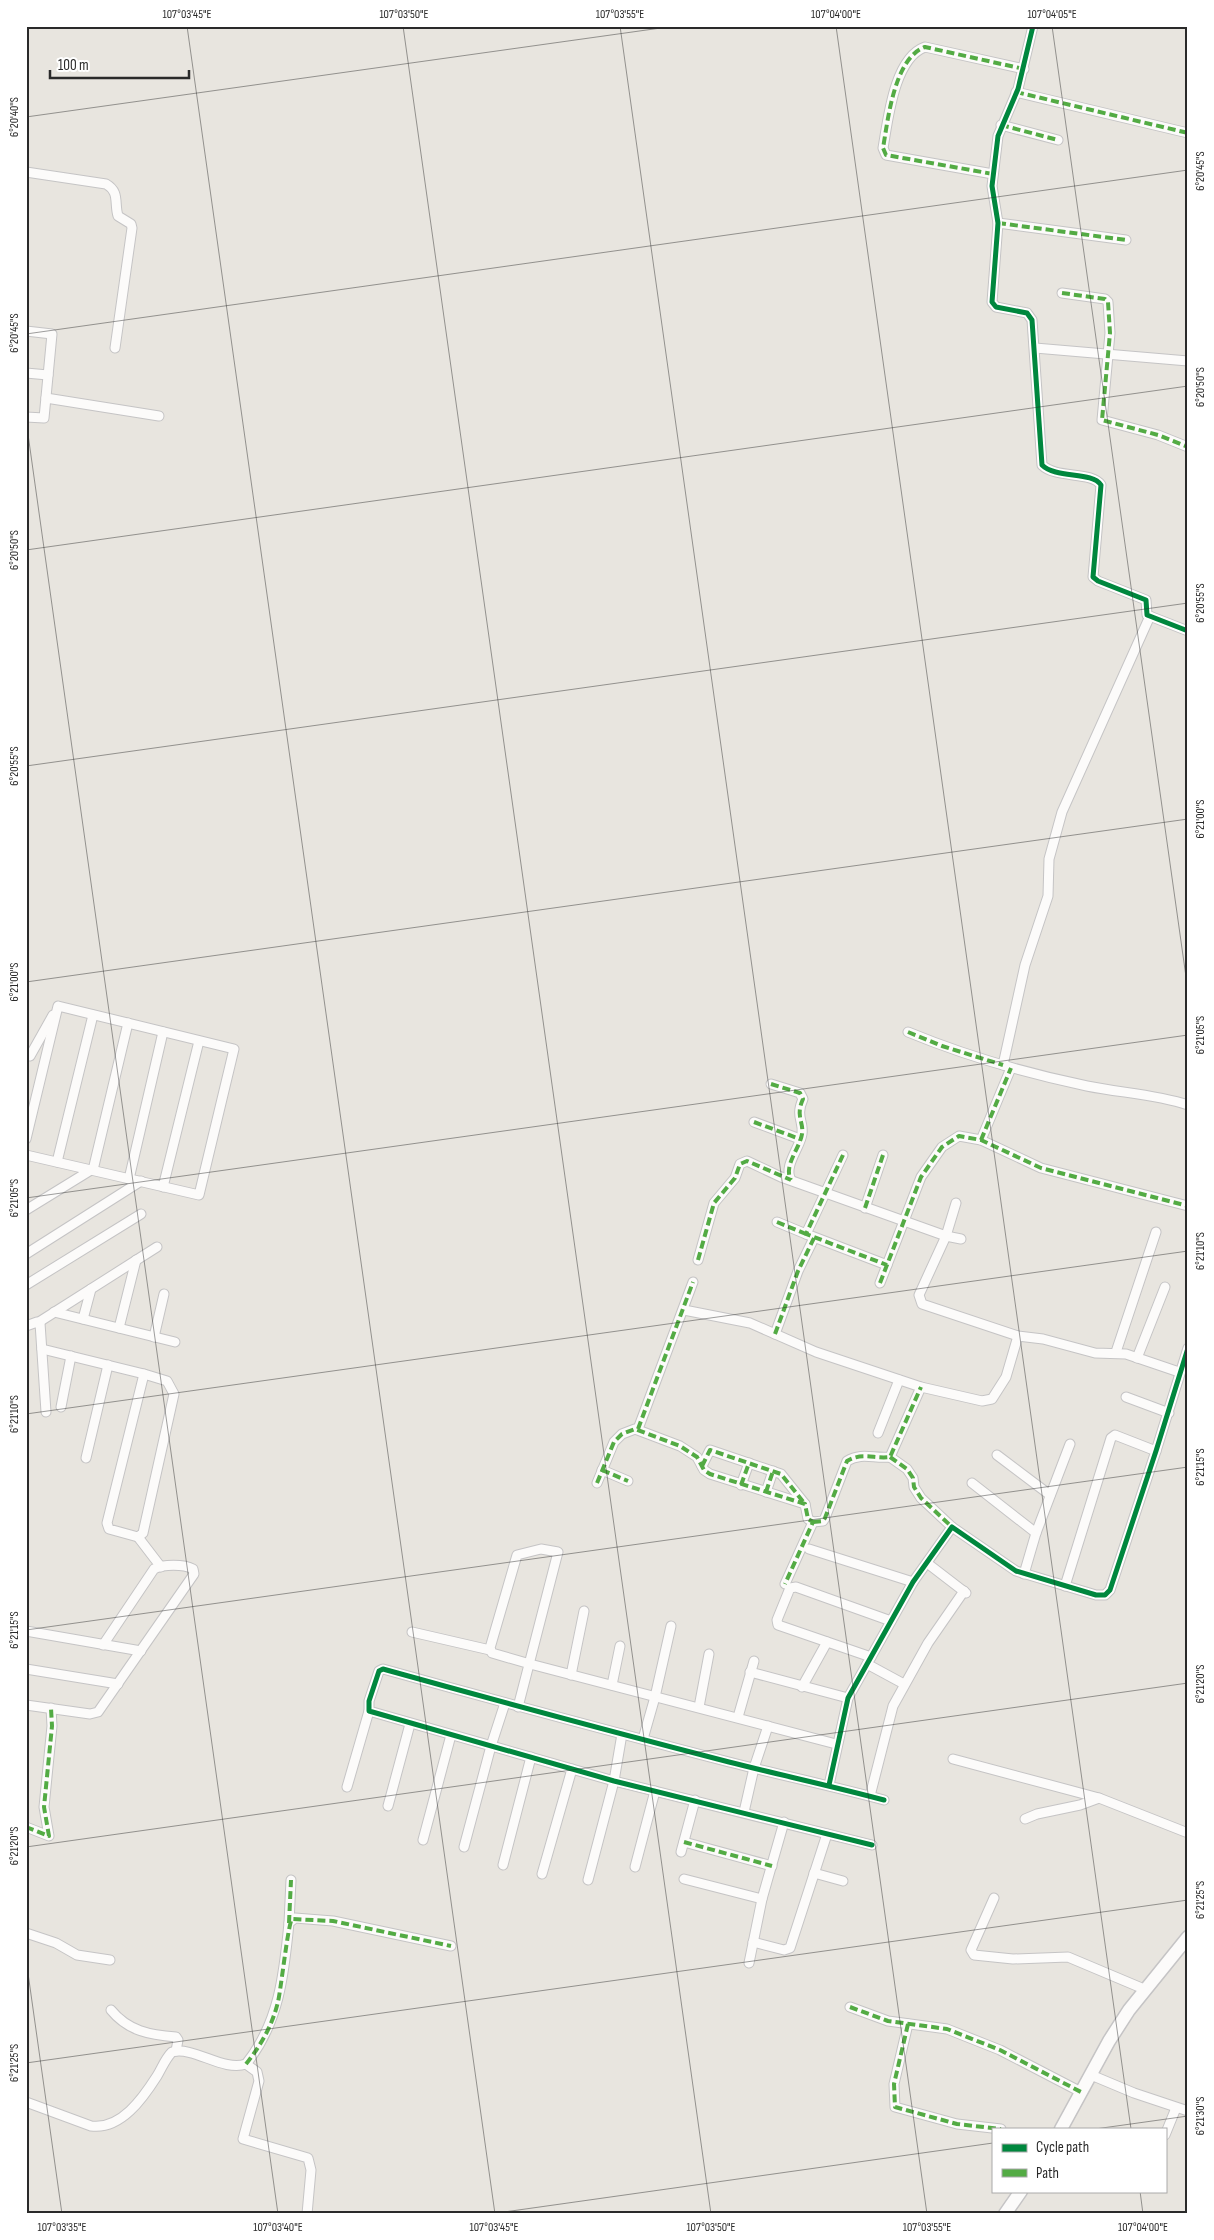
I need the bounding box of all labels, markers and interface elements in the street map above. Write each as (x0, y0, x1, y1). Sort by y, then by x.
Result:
text: 107°03'45"E (163, 7, 211, 22)
text: 107°03'50"E (379, 7, 429, 22)
text: 107°03'55"E (596, 7, 644, 22)
text: 107°04'00"E (811, 7, 861, 22)
text: 107°04'05"E (1027, 7, 1077, 22)
scale bar (50, 48, 189, 80)
text: 100 m (58, 56, 89, 75)
text: 6°20'40"S (7, 97, 22, 137)
text: 6°20'45"S (1193, 151, 1208, 191)
text: 6°20'45"S (7, 313, 22, 353)
text: 6°20'50"S (1193, 367, 1208, 407)
text: 6°20'50"S (7, 530, 22, 570)
text: 6°20'55"S (1193, 583, 1208, 623)
text: 6°20'55"S (7, 746, 22, 786)
text: 6°21'00"S (1193, 800, 1208, 839)
text: 6°21'00"S (7, 963, 22, 1002)
text: 6°21'05"S (1193, 1016, 1208, 1054)
text: 6°21'05"S (7, 1179, 22, 1217)
text: 6°21'10"S (1193, 1232, 1208, 1270)
text: 6°21'10"S (7, 1395, 22, 1433)
text: 6°21'15"S (1193, 1448, 1208, 1486)
text: 6°21'15"S (7, 1611, 22, 1649)
text: 6°21'20"S (1193, 1665, 1208, 1703)
text: 6°21'20"S (7, 1827, 22, 1865)
text: 6°21'25"S (1193, 1881, 1208, 1919)
text: 6°21'25"S (7, 2044, 22, 2082)
text: 6°21'30"S (1193, 2097, 1208, 2135)
legend (992, 2128, 1166, 2192)
text: Cycle path (1036, 2138, 1089, 2157)
text: Path (1036, 2164, 1059, 2183)
text: 107°03'35"E (38, 2220, 86, 2235)
text: 107°03'40"E (253, 2220, 303, 2235)
text: 107°03'45"E (470, 2220, 518, 2235)
text: 107°03'50"E (686, 2220, 736, 2235)
text: 107°03'55"E (903, 2220, 951, 2235)
text: 107°04'00"E (1118, 2220, 1168, 2235)

